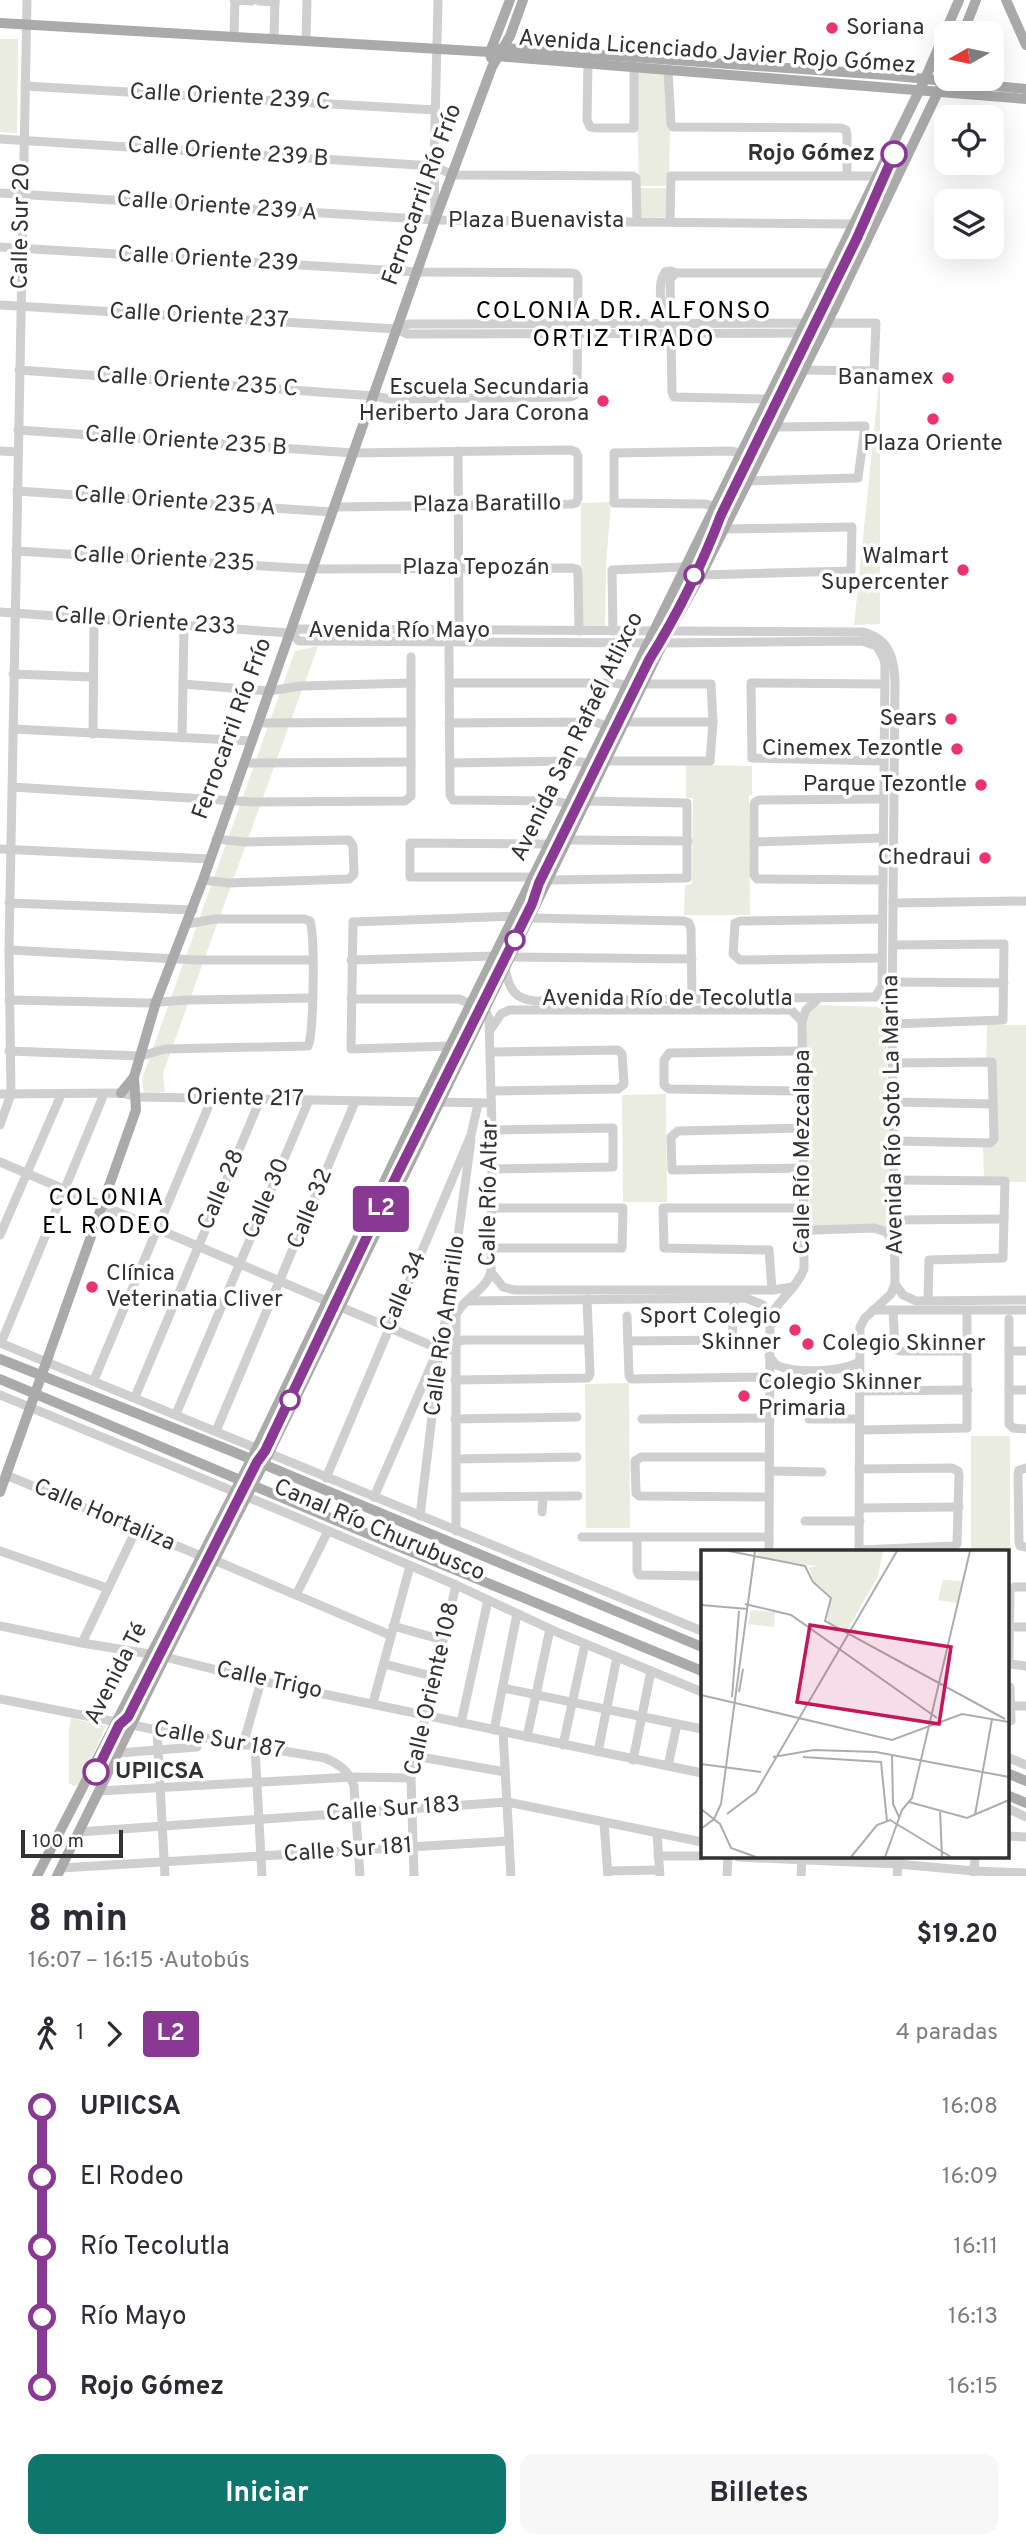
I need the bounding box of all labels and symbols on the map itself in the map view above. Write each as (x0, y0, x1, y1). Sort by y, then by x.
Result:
place label: Soriana (846, 14, 924, 43)
marker: Soriana (824, 20, 840, 36)
north arrow (934, 21, 1004, 91)
street label: Avenida Licenciado Javier Rojo Gómez (517, 25, 917, 81)
street label: Calle Oriente 239 C (129, 78, 331, 118)
street label: Ferrocarril Río Frío (377, 100, 469, 290)
street label: Calle Oriente 239 B (126, 132, 330, 174)
place label: Rojo Gómez (747, 140, 875, 169)
marker: Rojo Gómez (881, 141, 907, 167)
street label: Calle Sur 20 (6, 162, 38, 290)
street label: Calle Oriente 239 A (116, 186, 318, 228)
street label: Plaza Buenavista (448, 207, 624, 236)
street label: Calle Oriente 239 (117, 241, 299, 279)
district label: COLONIA DR. ALFONSO ORTIZ TIRADO (476, 297, 772, 355)
street label: Calle Oriente 237 (109, 298, 289, 336)
street label: Calle Oriente 235 C (95, 361, 299, 405)
place label: Banamex (837, 364, 934, 393)
marker: Banamex (940, 370, 956, 386)
place label: Escuela Secundaria Heriberto Jara Corona (359, 374, 589, 429)
marker: Escuela Secundaria Heriberto Jara Corona (595, 393, 611, 409)
marker: Plaza Oriente (925, 411, 941, 427)
street label: Calle Oriente 235 B (84, 420, 288, 464)
place label: Plaza Oriente (863, 430, 1003, 459)
street label: Calle Oriente 235 A (73, 480, 277, 524)
street label: Plaza Baratillo (412, 489, 562, 521)
street label: Calle Oriente 235 (72, 541, 256, 579)
place label: Walmart Supercenter (821, 543, 949, 598)
street label: Plaza Tepozán (402, 554, 550, 583)
marker: Walmart Supercenter (955, 562, 971, 578)
unlabelled marker (684, 565, 704, 585)
street label: Calle Oriente 233 (53, 601, 237, 643)
street label: Avenida San Rafaél Atlixco (505, 608, 651, 866)
street label: Avenida Río Mayo (308, 617, 490, 646)
street label: Ferrocarril Río Frío (187, 634, 279, 824)
place label: Sears (879, 705, 937, 734)
marker: Sears (943, 711, 959, 727)
place label: Cinemex Tezontle (762, 735, 943, 764)
marker: Cinemex Tezontle (949, 741, 965, 757)
place label: Parque Tezontle (803, 771, 967, 800)
marker: Parque Tezontle (973, 777, 989, 793)
place label: Chedraui (878, 844, 971, 873)
marker: Chedraui (977, 850, 993, 866)
unlabelled marker (505, 930, 525, 950)
street label: Avenida Río Soto La Marina (877, 975, 911, 1255)
street label: Avenida Río de Tecolutla (541, 985, 793, 1014)
street label: Calle Río Mezcalapa (789, 1049, 818, 1255)
street label: Oriente 217 (186, 1083, 304, 1115)
street label: Calle Río Altar (474, 1119, 506, 1267)
street label: Calle 28 (192, 1145, 252, 1235)
street label: Calle 30 (237, 1154, 297, 1244)
street label: Calle 32 (282, 1164, 340, 1254)
district label: COLONIA EL RODEO (42, 1184, 172, 1242)
line badge: L2 (350, 1186, 412, 1232)
street label: Calle Río Amarillo (419, 1234, 473, 1418)
street label: Calle 34 (374, 1247, 434, 1337)
place label: Clínica Veterinatia Cliver (106, 1260, 283, 1315)
marker: Clínica Veterinatia Cliver (84, 1279, 100, 1295)
place label: Sport Colegio Skinner (639, 1303, 781, 1358)
marker: Sport Colegio Skinner (787, 1322, 803, 1338)
place label: Colegio Skinner (822, 1330, 986, 1359)
marker: Colegio Skinner (800, 1336, 816, 1352)
place label: Colegio Skinner Primaria (758, 1369, 922, 1424)
marker: Colegio Skinner Primaria (736, 1388, 752, 1404)
unlabelled marker (280, 1390, 300, 1410)
street label: Calle Hortaliza (29, 1473, 179, 1559)
street label: Canal Río Churubusco (269, 1473, 489, 1589)
inset map (701, 1550, 1009, 1858)
street label: Calle Oriente 108 (399, 1599, 467, 1779)
street label: Avenida Té (79, 1618, 155, 1730)
street label: Calle Trigo (213, 1656, 325, 1706)
street label: Calle Sur 187 (151, 1715, 287, 1767)
place label: UPIICSA (115, 1758, 204, 1787)
marker: UPIICSA (83, 1759, 109, 1785)
street label: Calle Sur 183 (325, 1791, 461, 1829)
scale bar (21, 1827, 122, 1859)
street label: Calle Sur 181 (283, 1832, 413, 1870)

